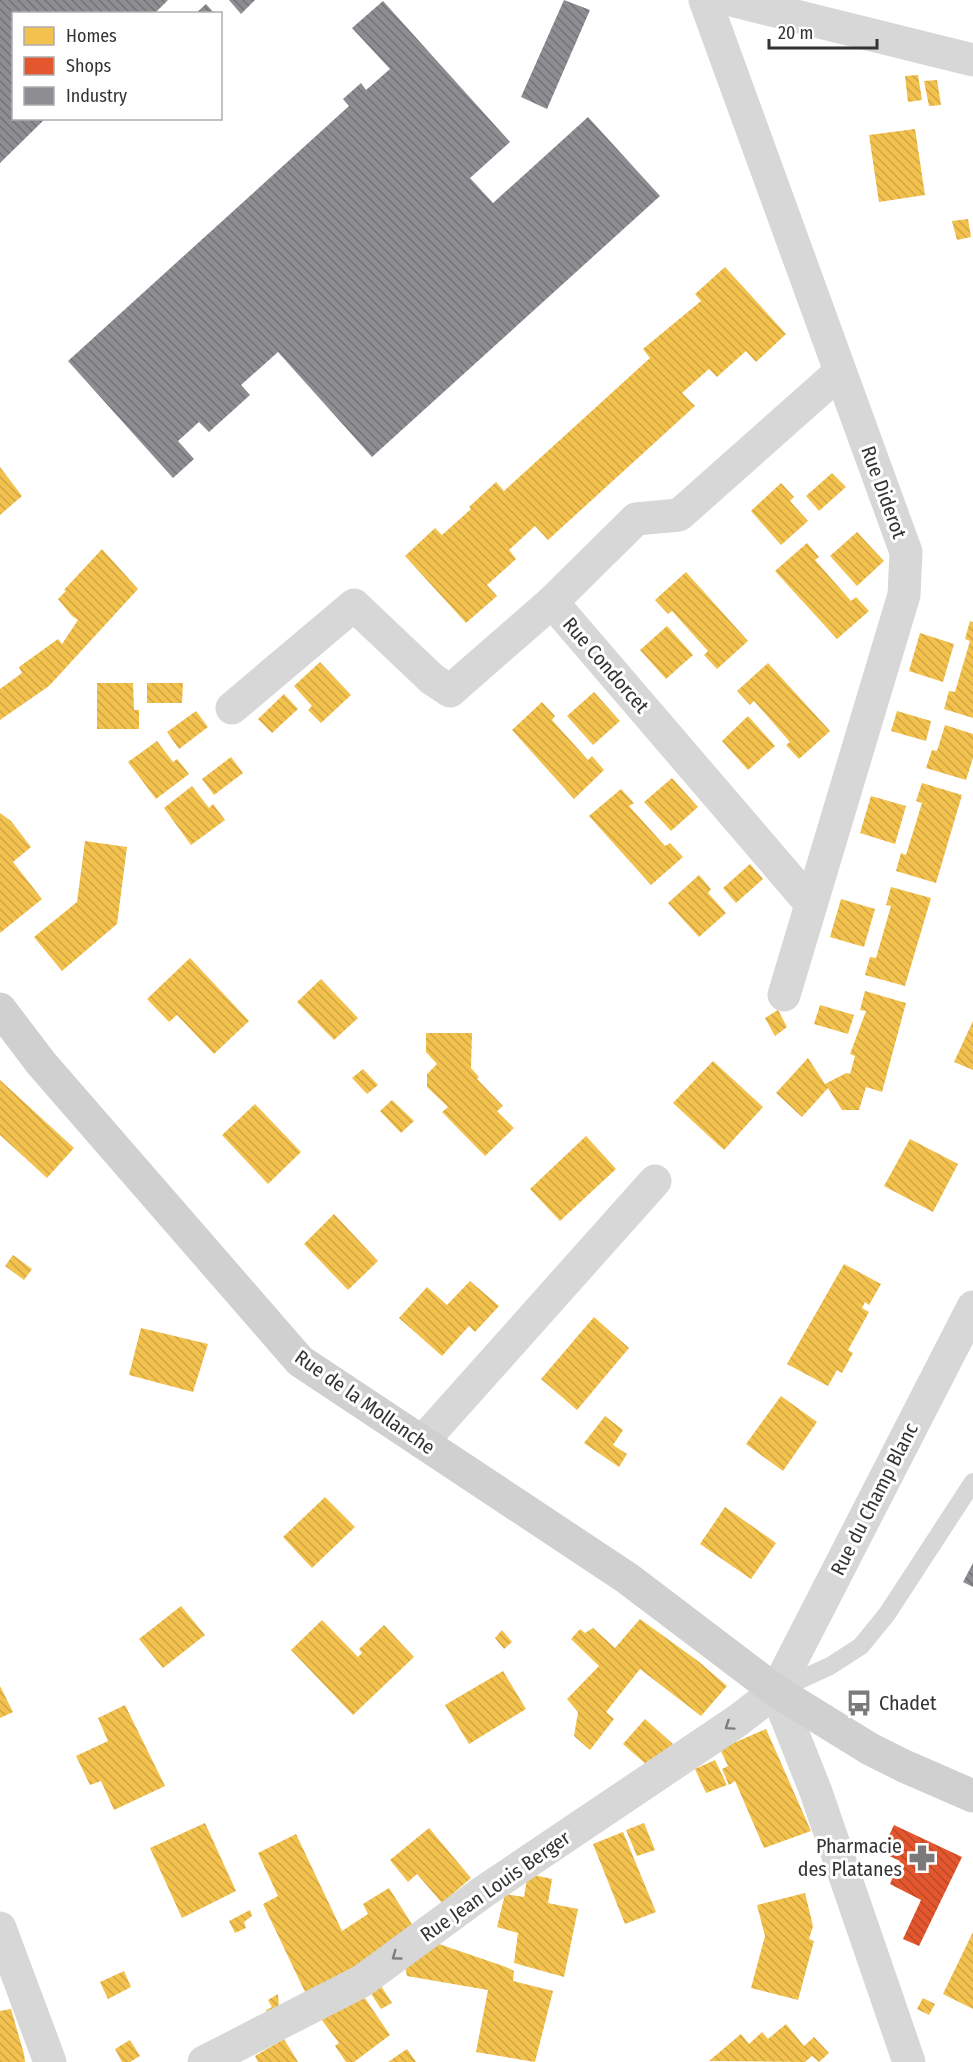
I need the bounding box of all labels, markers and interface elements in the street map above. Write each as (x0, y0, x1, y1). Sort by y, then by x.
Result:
legend (12, 12, 222, 120)
scale bar (769, 12, 877, 50)
text: 20 m (778, 22, 813, 44)
text: Homes (66, 25, 117, 47)
text: Shops (66, 55, 111, 77)
text: Industry (66, 85, 127, 107)
street label: Rue Diderot (856, 442, 912, 542)
street label: Rue Condorcet (558, 612, 654, 718)
street label: Rue de la Mollanche (290, 1345, 440, 1459)
street label: Rue du Champ Blanc (825, 1418, 923, 1579)
bus stop icon: Chadet (844, 1688, 874, 1718)
place label: Chadet (879, 1691, 937, 1715)
one-way arrow (725, 1719, 736, 1730)
street label: Rue Jean Louis Berger (416, 1825, 575, 1947)
place label: Pharmacie des Platanes (798, 1834, 902, 1881)
pharmacy icon: Pharmacie des Platanes (907, 1843, 937, 1873)
one-way arrow (391, 1949, 402, 1960)

